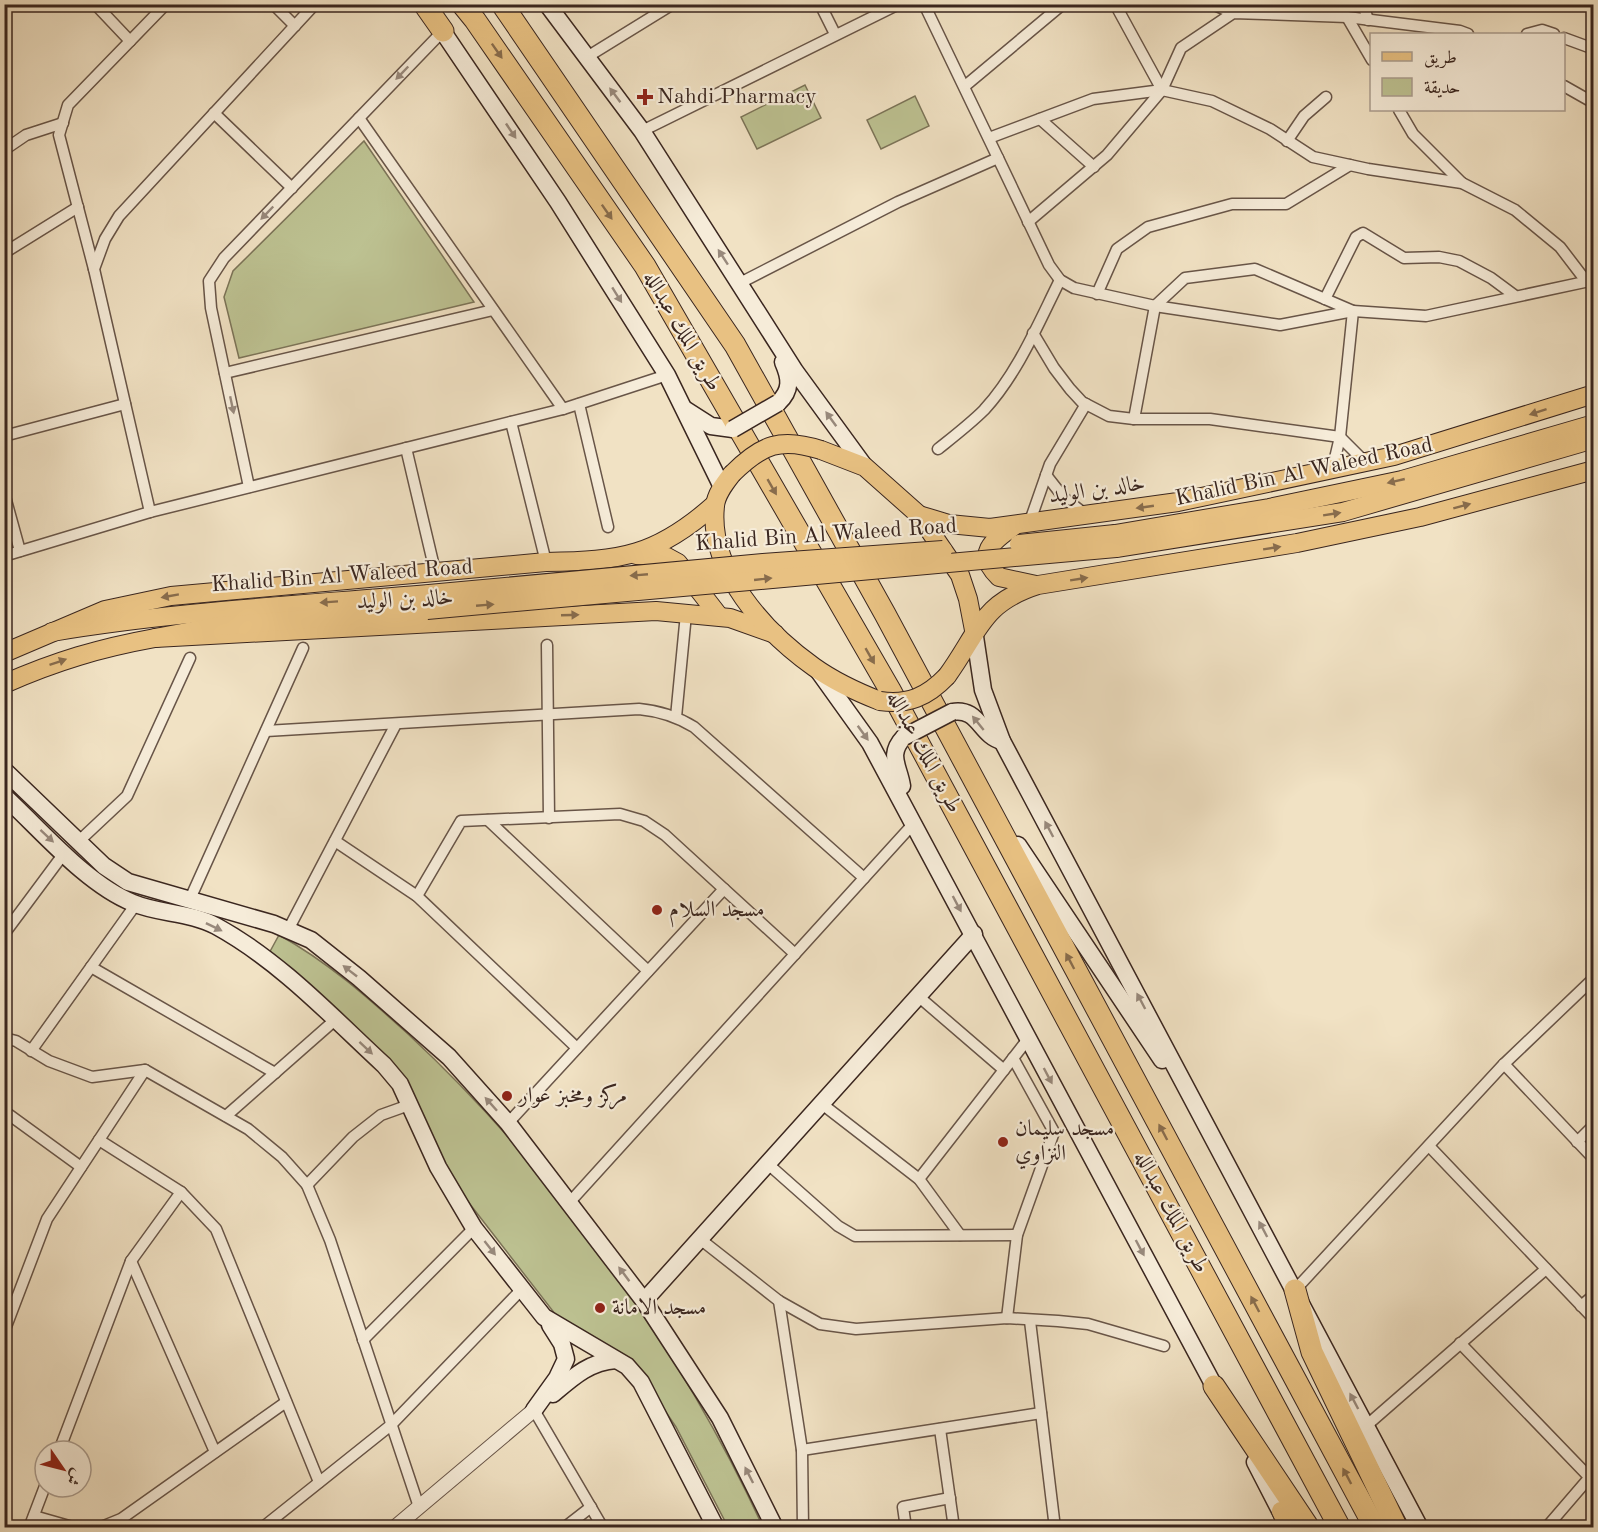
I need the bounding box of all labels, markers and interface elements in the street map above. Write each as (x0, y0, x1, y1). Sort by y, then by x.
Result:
legend (1370, 33, 1565, 111)
one-way arrow (491, 43, 503, 59)
text: طريق (1424, 49, 1457, 69)
one-way arrow (396, 65, 410, 79)
text: حديقة (1424, 79, 1460, 98)
place label: Nahdi Pharmacy (657, 86, 817, 108)
one-way arrow (609, 87, 621, 103)
marker: Nahdi Pharmacy (638, 90, 652, 104)
one-way arrow (505, 123, 517, 139)
one-way arrow (601, 204, 612, 220)
one-way arrow (260, 206, 274, 221)
one-way arrow (718, 248, 729, 265)
street label: طريق الملك عبدالله (637, 267, 725, 396)
one-way arrow (611, 287, 622, 303)
one-way arrow (227, 396, 237, 415)
one-way arrow (1529, 407, 1547, 417)
one-way arrow (825, 412, 837, 427)
street label: Khalid Bin Al Waleed Road (1173, 434, 1435, 510)
street label: خالد بن الوليد (1048, 472, 1147, 509)
one-way arrow (1387, 476, 1405, 486)
one-way arrow (767, 479, 778, 495)
one-way arrow (1453, 500, 1471, 510)
one-way arrow (1135, 503, 1154, 512)
one-way arrow (1322, 509, 1341, 518)
street label: Khalid Bin Al Waleed Road (694, 515, 958, 555)
one-way arrow (1262, 543, 1281, 552)
street label: Khalid Bin Al Waleed Road (210, 556, 474, 596)
one-way arrow (629, 570, 648, 580)
one-way arrow (753, 574, 772, 583)
one-way arrow (1070, 574, 1089, 583)
street label: خالد بن الوليد (356, 586, 454, 615)
one-way arrow (160, 592, 179, 601)
one-way arrow (319, 597, 338, 607)
one-way arrow (475, 600, 494, 610)
one-way arrow (560, 611, 579, 620)
one-way arrow (865, 647, 875, 664)
one-way arrow (50, 656, 68, 666)
street label: طريق الملك عبدالله (881, 687, 965, 818)
one-way arrow (972, 715, 985, 731)
one-way arrow (857, 724, 869, 740)
one-way arrow (1044, 820, 1054, 837)
one-way arrow (39, 829, 54, 842)
one-way arrow (952, 895, 962, 912)
place label: مسجد السلام (669, 899, 765, 928)
marker: مسجد السلام (650, 903, 664, 917)
one-way arrow (206, 922, 223, 931)
one-way arrow (1065, 952, 1075, 969)
one-way arrow (342, 965, 357, 977)
one-way arrow (1136, 993, 1146, 1010)
one-way arrow (358, 1041, 373, 1054)
one-way arrow (1043, 1068, 1053, 1085)
place label: مركز ومخبز عوار (517, 1083, 627, 1110)
marker: مركز ومخبز عوار (500, 1089, 514, 1103)
one-way arrow (485, 1097, 498, 1112)
place label: مسجد سليمان النزاوي (1015, 1118, 1114, 1170)
one-way arrow (1158, 1124, 1168, 1141)
marker: مسجد سليمان النزاوي (996, 1135, 1010, 1149)
street label: طريق الملك عبدالله (1128, 1147, 1212, 1278)
one-way arrow (1258, 1220, 1268, 1237)
one-way arrow (483, 1240, 496, 1256)
one-way arrow (1135, 1240, 1145, 1257)
one-way arrow (618, 1267, 630, 1282)
one-way arrow (1250, 1295, 1260, 1312)
place label: مسجد الامانة (612, 1297, 706, 1319)
marker: مسجد الامانة (593, 1301, 607, 1315)
one-way arrow (1349, 1393, 1358, 1410)
north arrow (33, 1439, 93, 1499)
text: ش (63, 1465, 85, 1488)
one-way arrow (744, 1467, 754, 1484)
one-way arrow (1342, 1467, 1352, 1484)

